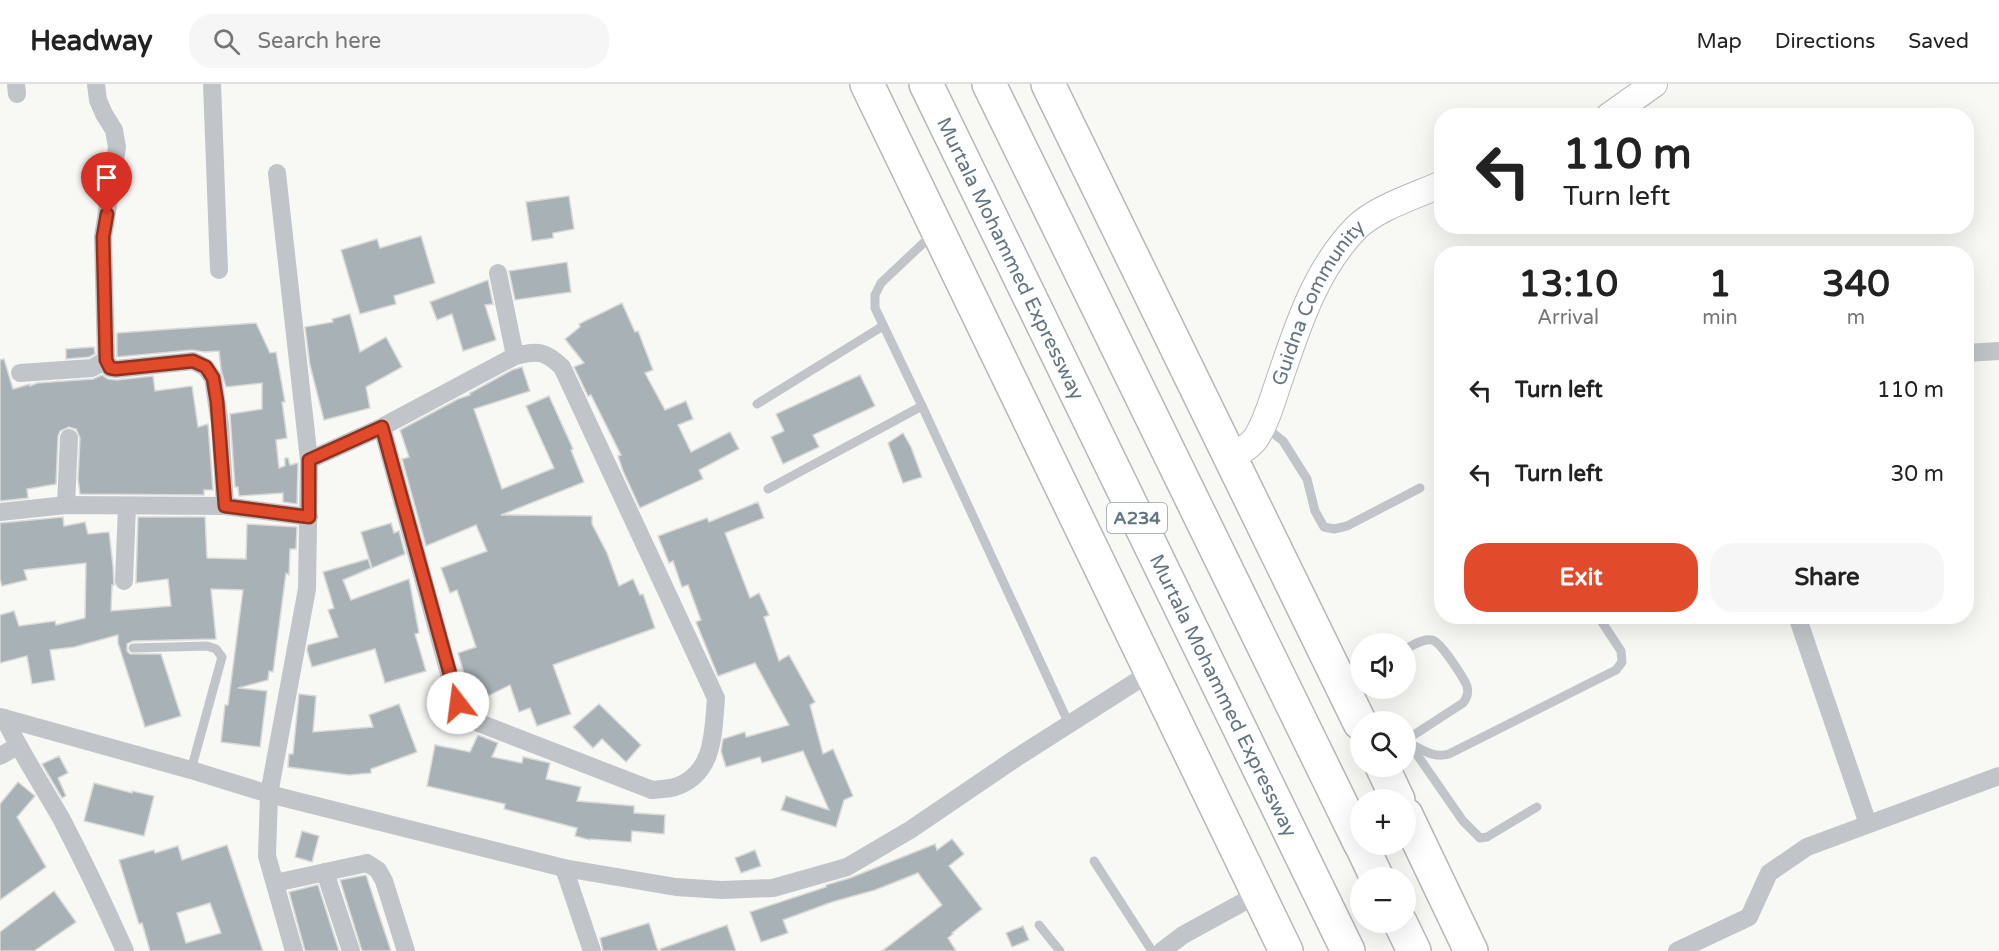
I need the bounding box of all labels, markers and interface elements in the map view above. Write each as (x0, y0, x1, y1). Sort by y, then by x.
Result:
search box (189, 14, 609, 68)
text: Headway (30, 24, 153, 58)
icon: search (210, 25, 243, 58)
text: Search here (258, 28, 381, 54)
text: Map (1696, 29, 1742, 54)
text: Directions (1775, 29, 1875, 54)
text: Saved (1908, 29, 1969, 54)
street label: Murtala Mohammed Expressway (931, 114, 1089, 404)
text: 110 m (1563, 129, 1692, 180)
icon: left (1464, 132, 1542, 210)
pin (81, 152, 132, 214)
icon: arrive (90, 161, 123, 194)
text: Turn left (1563, 180, 1670, 213)
street label: Guidna Community (1267, 215, 1370, 389)
text: 13:10 (1518, 263, 1618, 306)
text: 1 (1709, 263, 1731, 306)
text: 340 (1822, 263, 1890, 306)
text: Arrival (1537, 306, 1599, 330)
text: min (1702, 306, 1738, 330)
text: m (1847, 306, 1865, 330)
icon: left (1464, 374, 1497, 407)
text: Turn left (1515, 377, 1603, 403)
text: 110 m (1877, 377, 1944, 403)
icon: left (1464, 458, 1497, 491)
text: Turn left (1515, 461, 1603, 487)
text: 30 m (1890, 461, 1944, 487)
road number: A234 (1107, 503, 1167, 533)
button: Exit (1464, 543, 1698, 612)
button: Share (1710, 543, 1944, 612)
street label: Murtala Mohammed Expressway (1144, 551, 1302, 841)
map controls (1350, 633, 1416, 933)
button: sound (1350, 633, 1416, 699)
position arrow (426, 671, 490, 735)
button: search (1350, 711, 1416, 777)
button: + (1350, 789, 1416, 855)
button: − (1350, 867, 1416, 933)

